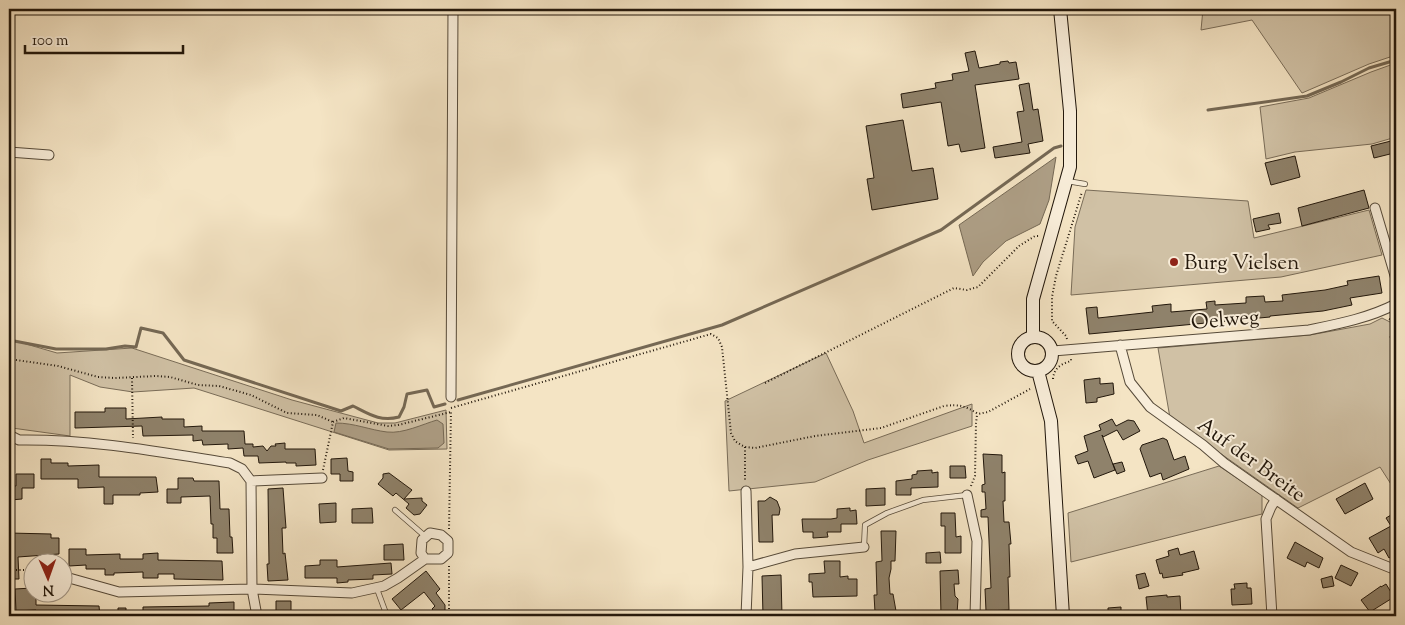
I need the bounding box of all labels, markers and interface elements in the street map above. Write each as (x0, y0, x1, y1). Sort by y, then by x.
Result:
scale bar (25, 22, 182, 54)
text: 100 m (32, 31, 69, 52)
place label: Burg Vielsen (1184, 249, 1299, 279)
marker: Burg Vielsen (1168, 256, 1180, 268)
street label: Oelweg (1190, 303, 1261, 339)
street label: Auf der Breite (1190, 411, 1311, 510)
north arrow (22, 552, 72, 602)
text: N (42, 579, 54, 599)

